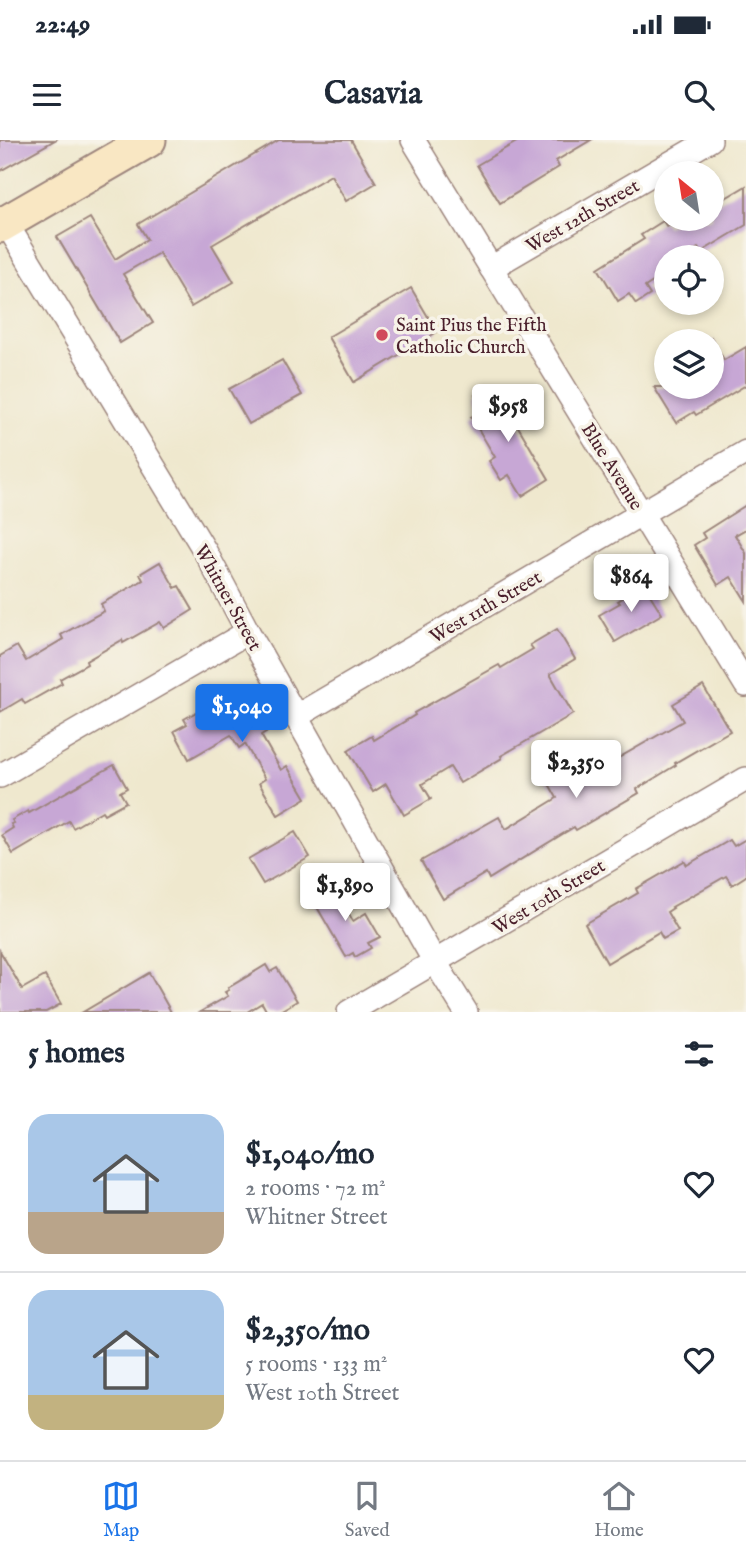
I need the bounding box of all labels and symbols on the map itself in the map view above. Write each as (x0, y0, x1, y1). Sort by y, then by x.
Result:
north arrow (654, 161, 724, 231)
street label: West 12th Street (522, 174, 644, 259)
place label: Saint Pius the Fifth Catholic Church (396, 314, 547, 360)
marker: Saint Pius the Fifth Catholic Church (374, 327, 390, 343)
pin: $958 (467, 384, 549, 444)
street label: Blue Avenue (575, 419, 648, 515)
street label: Whitner Street (188, 541, 267, 656)
pin: $864 (590, 554, 672, 614)
street label: West 11th Street (426, 566, 547, 649)
pin: $1,040 (185, 684, 299, 744)
pin: $2,350 (519, 740, 633, 800)
street label: West 10th Street (488, 854, 610, 941)
pin: $1,890 (288, 864, 402, 923)

